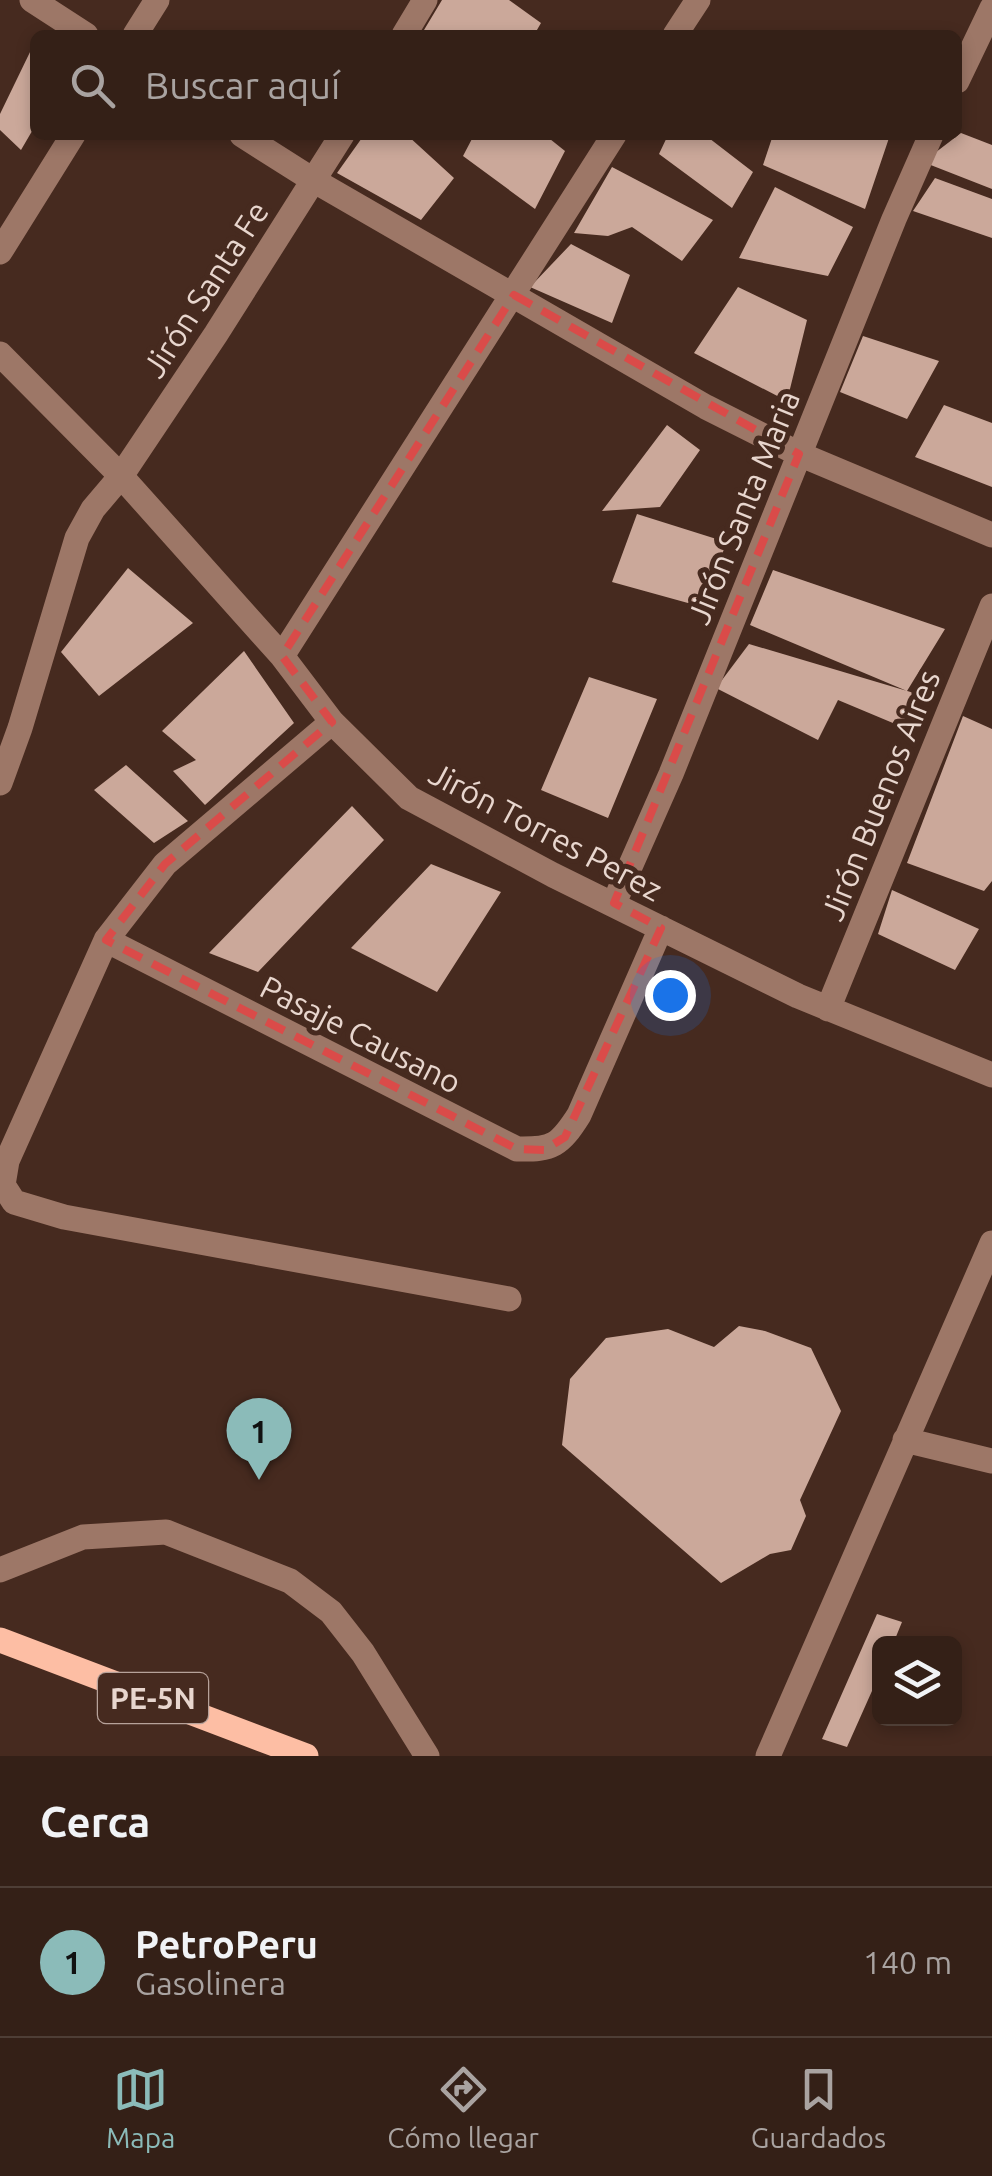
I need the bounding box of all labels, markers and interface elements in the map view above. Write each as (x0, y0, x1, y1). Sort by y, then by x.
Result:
search box (30, 30, 962, 140)
icon: search (65, 58, 120, 113)
text: Buscar aquí (145, 64, 340, 106)
street label: Jirón Santa Fe (135, 194, 275, 384)
street label: Jirón Santa Maria (680, 385, 806, 629)
street label: Jirón Buenos Aires (813, 665, 947, 925)
street label: Jirón Torres Perez (423, 754, 669, 908)
street label: Pasaje Causano (255, 968, 467, 1100)
your location (645, 970, 696, 1021)
pin: 1 (226, 1398, 292, 1480)
map controls (872, 1636, 962, 1726)
button: layers (872, 1636, 962, 1726)
road number: PE-5N (98, 1673, 208, 1723)
text: Cerca (40, 1798, 150, 1845)
text: PetroPeru (135, 1923, 318, 1965)
text: 1 (63, 1944, 82, 1980)
text: 140 m (863, 1944, 952, 1980)
text: Gasolinera (135, 1965, 286, 2001)
tab: Mapa (106, 2062, 175, 2153)
tab: Cómo llegar (387, 2062, 539, 2153)
tab: Guardados (751, 2062, 886, 2153)

